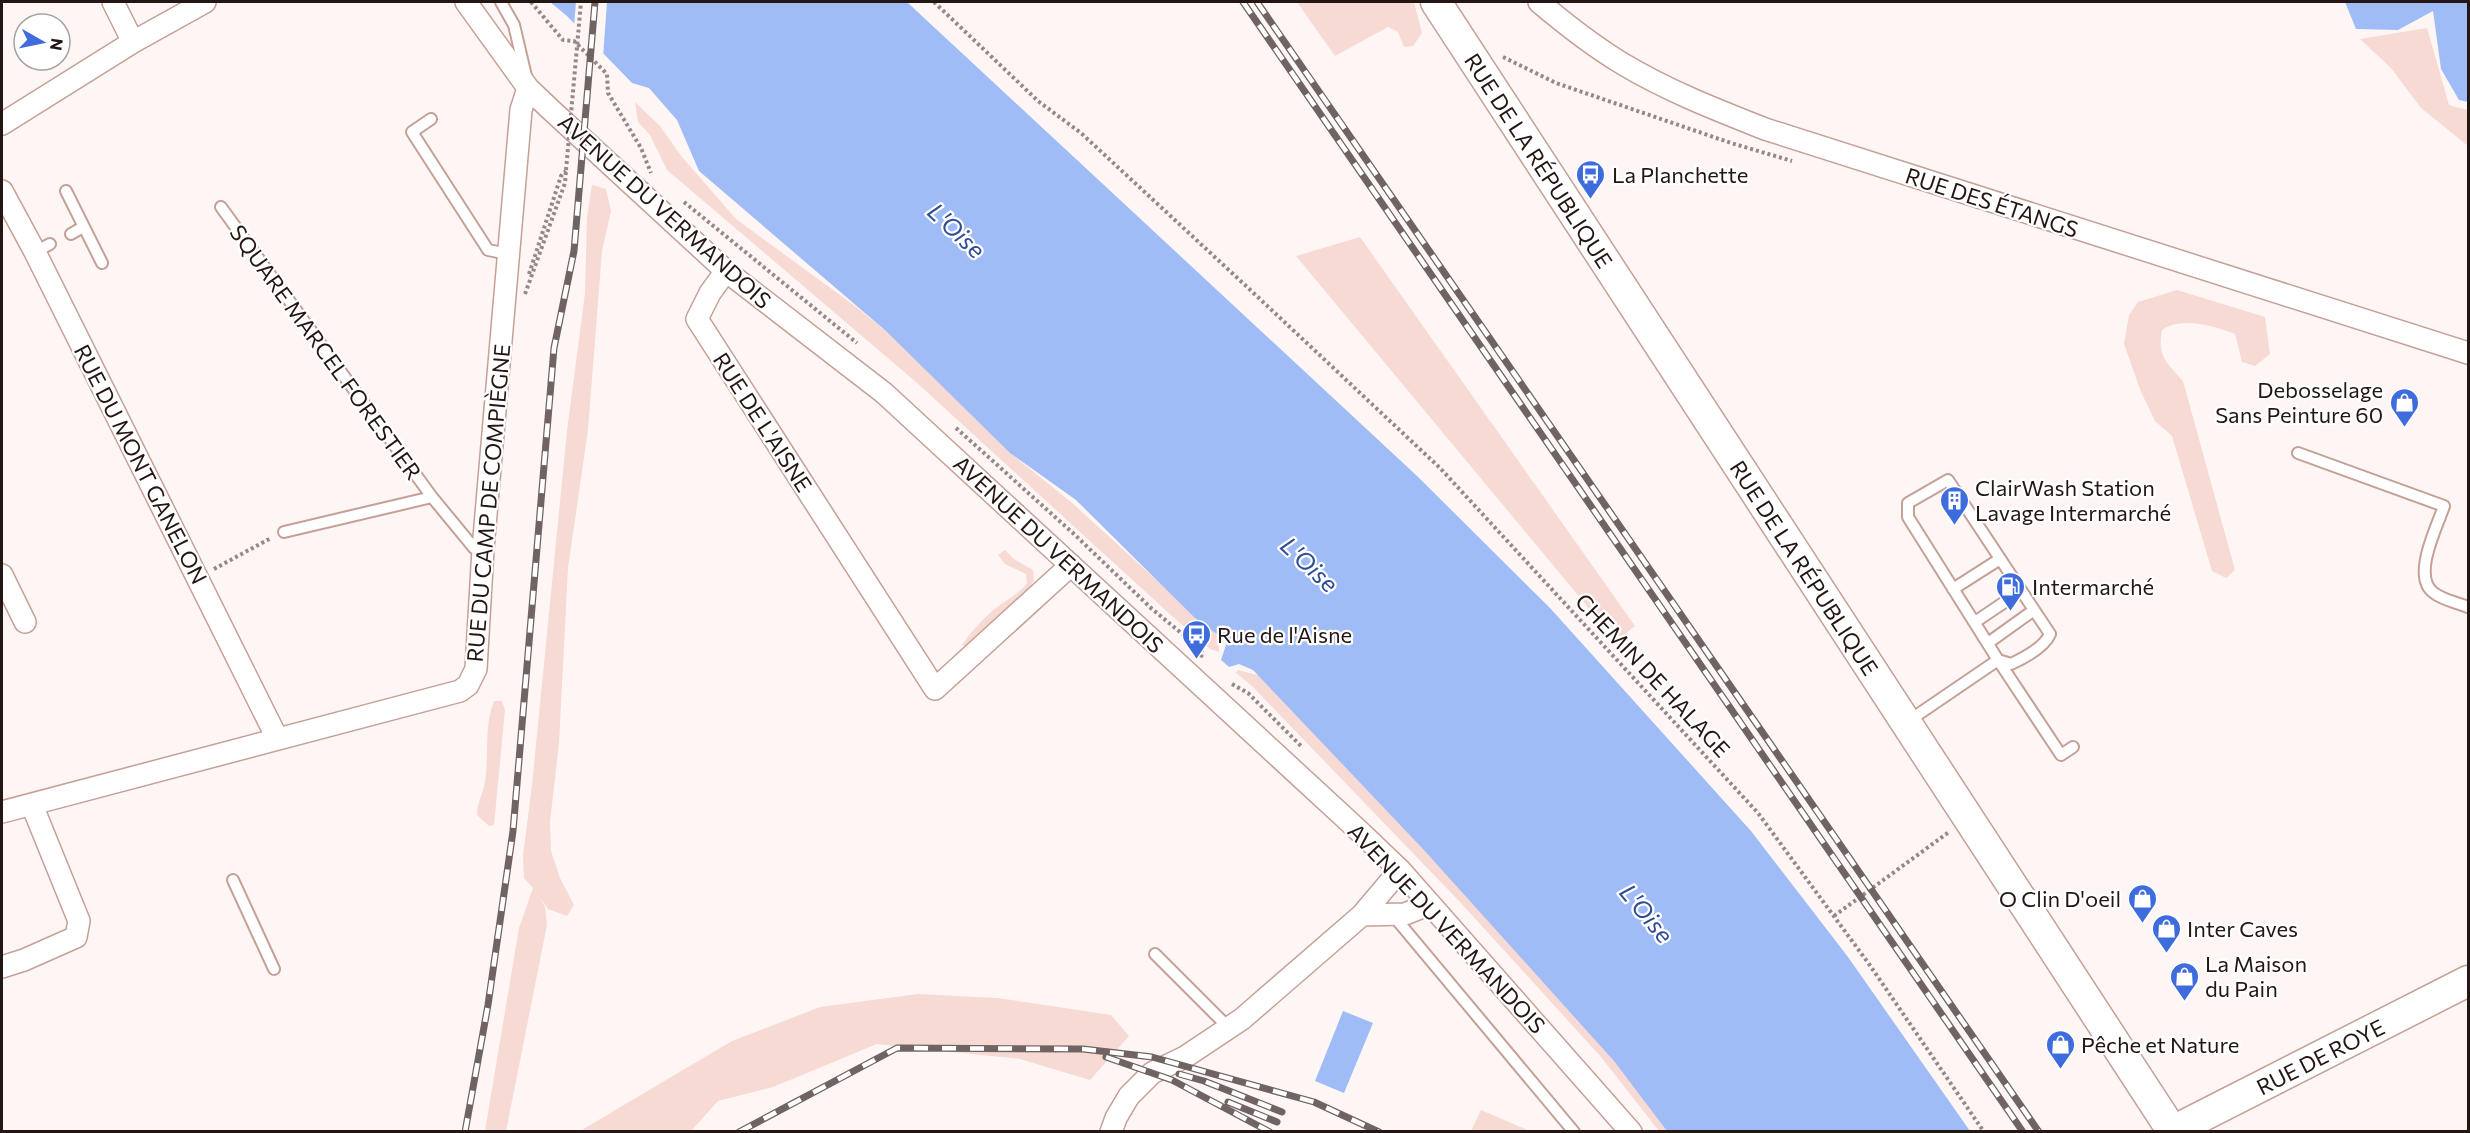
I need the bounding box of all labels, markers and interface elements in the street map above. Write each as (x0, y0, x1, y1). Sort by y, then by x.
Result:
north arrow (12, 12, 72, 72)
text: N (47, 37, 68, 52)
street label: RUE DE LA RÉPUBLIQUE (1459, 48, 1619, 273)
street label: AVENUE DU VERMANDOIS (553, 108, 777, 314)
bus stop icon: La Planchette (1575, 158, 1607, 200)
place label: La Planchette (1612, 161, 1748, 188)
street label: RUE DES ÉTANGS (1902, 161, 2082, 243)
water label: L'Oise (922, 196, 992, 264)
street label: SQUARE MARCEL FORESTIER (225, 219, 428, 485)
street label: RUE DU MONT GANELON (69, 340, 213, 588)
street label: RUE DU CAMP DE COMPIÈGNE (461, 343, 515, 663)
street label: RUE DE L'AISNE (708, 347, 818, 497)
place label: Debosselage Sans Peinture 60 (2215, 376, 2383, 428)
shop icon: Debosselage Sans Peinture 60 (2388, 386, 2420, 428)
street label: AVENUE DU VERMANDOIS (948, 450, 1170, 658)
street label: RUE DE LA RÉPUBLIQUE (1725, 455, 1885, 680)
place label: ClairWash Station Lavage Intermarché (1975, 474, 2171, 526)
building icon: ClairWash Station Lavage Intermarché (1938, 484, 1970, 526)
water label: L'Oise (1275, 530, 1345, 598)
fuel station icon: Intermarché (1995, 570, 2027, 612)
place label: Intermarché (2032, 573, 2154, 600)
street label: CHEMIN DE HALAGE (1570, 588, 1736, 762)
bus stop icon: Rue de l'Aisne (1180, 618, 1212, 660)
place label: Rue de l'Aisne (1217, 621, 1352, 648)
street label: AVENUE DU VERMANDOIS (1343, 817, 1551, 1039)
water label: L'Oise (1614, 878, 1680, 949)
shop icon: O Clin D'oeil (2126, 882, 2158, 924)
place label: O Clin D'oeil (1999, 885, 2121, 912)
shop icon: Inter Caves (2150, 912, 2182, 954)
place label: Inter Caves (2187, 915, 2298, 942)
place label: La Maison du Pain (2205, 950, 2307, 1002)
shop icon: La Maison du Pain (2168, 960, 2200, 1002)
street label: RUE DE ROYE (2252, 1012, 2389, 1100)
shop icon: Pêche et Nature (2044, 1028, 2076, 1070)
place label: Pêche et Nature (2081, 1031, 2239, 1058)

